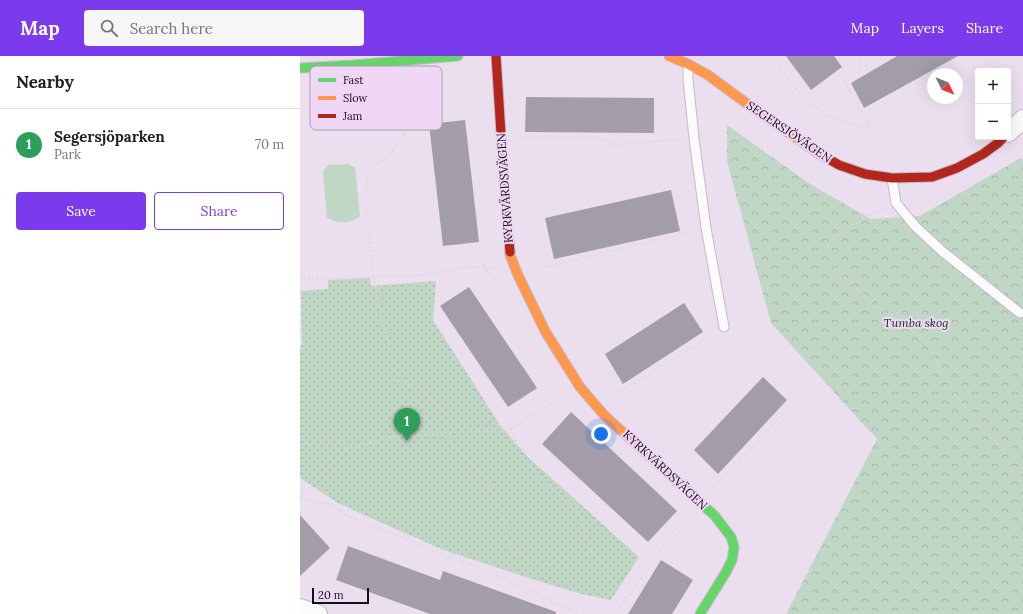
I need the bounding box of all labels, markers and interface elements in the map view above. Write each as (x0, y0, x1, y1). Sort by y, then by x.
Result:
search box (84, 10, 364, 46)
text: Map (20, 16, 60, 40)
icon: search (98, 17, 120, 39)
text: Search here (130, 19, 213, 38)
text: Map (851, 19, 879, 37)
text: Layers (901, 19, 944, 37)
text: Share (966, 19, 1003, 37)
legend (310, 66, 442, 130)
north arrow (927, 68, 963, 104)
map controls (975, 68, 1011, 140)
button: + (975, 68, 1011, 104)
text: Nearby (16, 71, 74, 93)
text: Fast (343, 73, 364, 87)
text: Slow (343, 91, 368, 105)
street label: SEGERSJÖVÄGEN (744, 98, 835, 166)
button: − (975, 104, 1011, 140)
text: Jam (342, 109, 363, 123)
text: Segersjöparken (54, 127, 165, 146)
street label: KYRKVÄRDSVÄGEN (493, 133, 516, 243)
text: 1 (26, 136, 32, 153)
text: 70 m (255, 136, 284, 153)
text: Park (54, 146, 81, 163)
button: Save (16, 192, 146, 230)
button: Share (154, 192, 284, 230)
park label: Tumba skog (884, 315, 948, 330)
pin: 1 (394, 408, 420, 441)
your location (591, 424, 611, 444)
street label: KYRKVÄRDSVÄGEN (620, 427, 711, 513)
scale bar (312, 586, 369, 605)
text: 20 m (318, 588, 343, 602)

